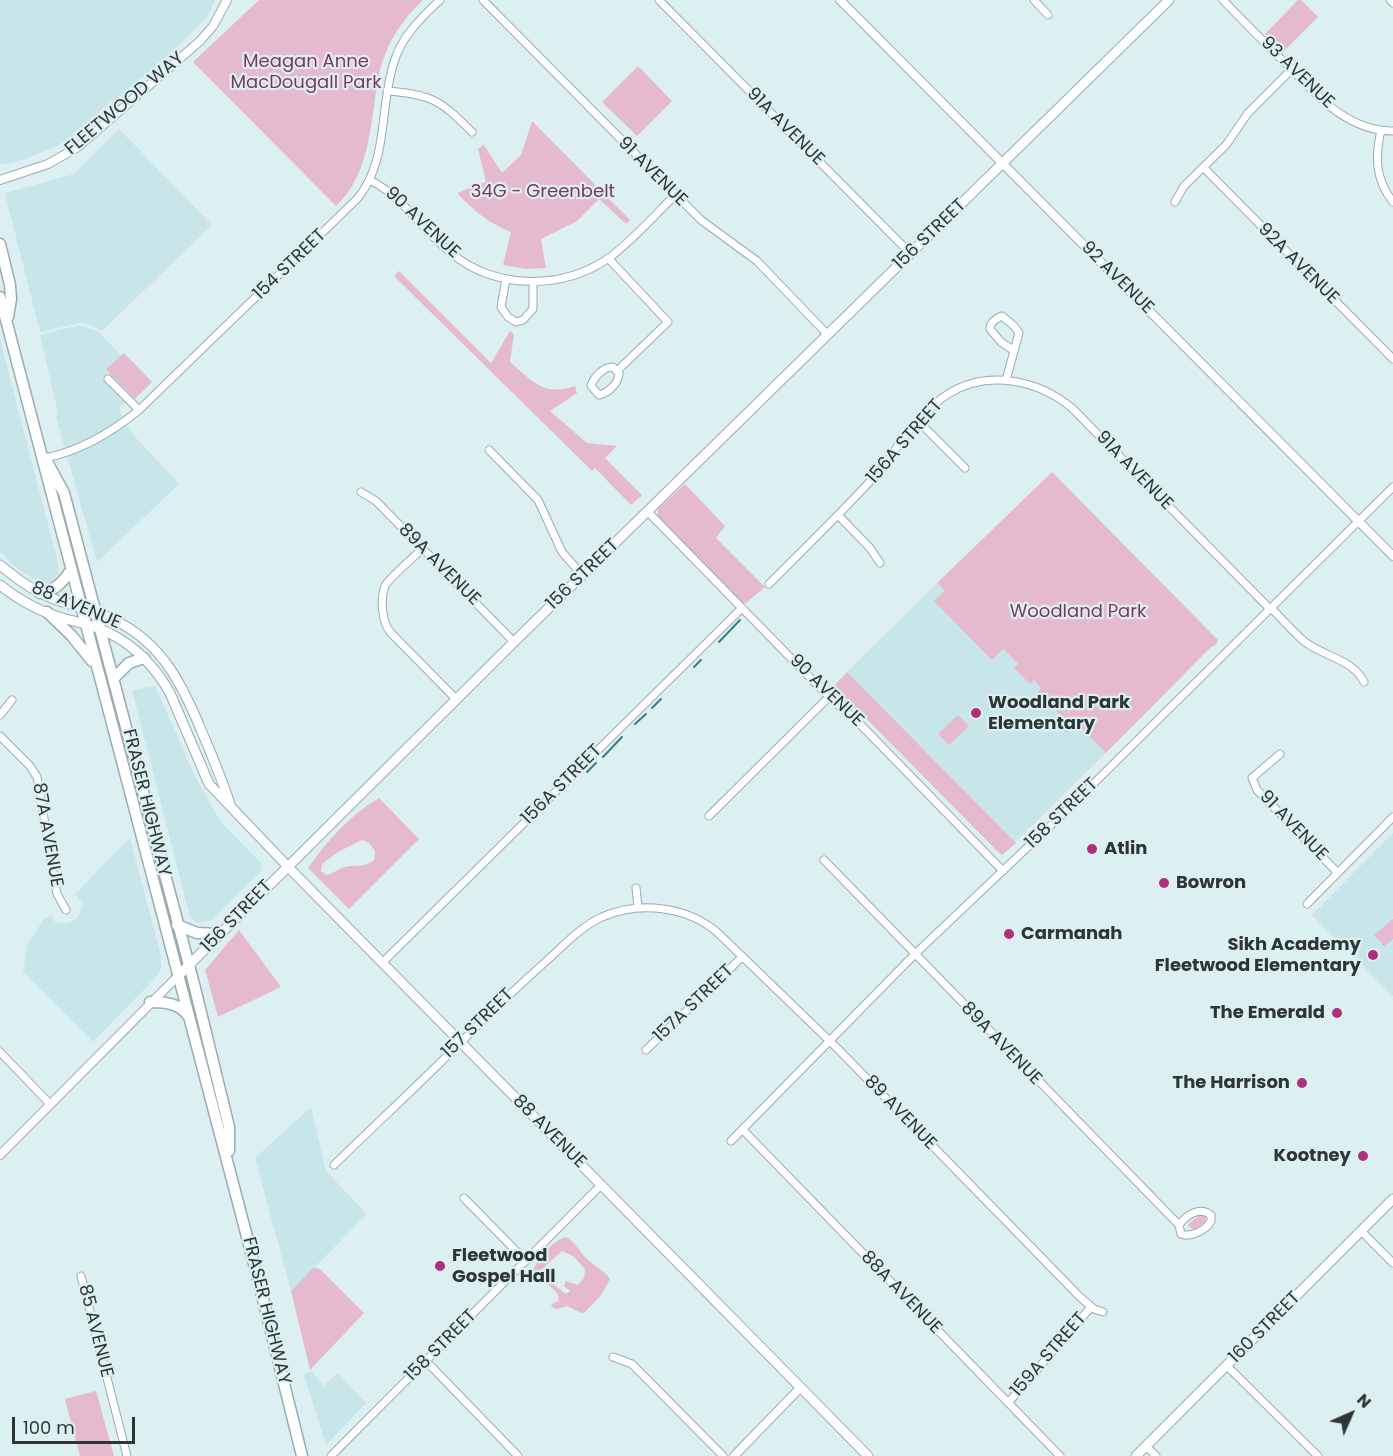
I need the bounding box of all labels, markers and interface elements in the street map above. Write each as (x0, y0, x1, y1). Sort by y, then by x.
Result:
street label: 93 AVENUE (1256, 32, 1338, 114)
street label: FLEETWOOD WAY (61, 48, 189, 160)
park label: Meagan Anne MacDougall Park (231, 51, 381, 94)
street label: 91A AVENUE (741, 83, 829, 171)
street label: 91 AVENUE (613, 133, 691, 211)
park label: 34G - Greenbelt (471, 181, 615, 203)
street label: 90 AVENUE (380, 183, 464, 263)
street label: 156 STREET (889, 195, 971, 275)
street label: 92A AVENUE (1253, 219, 1343, 309)
street label: 154 STREET (249, 225, 331, 305)
street label: 92 AVENUE (1076, 237, 1158, 319)
street label: 156A STREET (862, 395, 948, 489)
street label: 91A AVENUE (1091, 427, 1177, 515)
street label: 89A AVENUE (393, 519, 485, 611)
street label: 156 STREET (542, 535, 624, 615)
street label: 88 AVENUE (28, 577, 124, 635)
park label: Woodland Park (1010, 601, 1146, 623)
street label: 90 AVENUE (784, 650, 868, 732)
place label: Woodland Park Elementary (988, 692, 1130, 734)
marker: Woodland Park Elementary (969, 706, 983, 720)
street label: FRASER HIGHWAY (117, 727, 175, 879)
street label: 156A STREET (517, 740, 607, 830)
street label: 158 STREET (1021, 774, 1103, 854)
street label: 87A AVENUE (27, 781, 67, 889)
street label: 91 AVENUE (1254, 786, 1332, 866)
place label: Atlin (1104, 838, 1147, 860)
marker: Atlin (1085, 842, 1099, 856)
place label: Bowron (1176, 872, 1246, 894)
street label: 156 STREET (197, 876, 277, 958)
marker: Bowron (1157, 876, 1171, 890)
place label: Carmanah (1021, 923, 1122, 945)
marker: Carmanah (1002, 927, 1016, 941)
place label: Sikh Academy Fleetwood Elementary (1155, 934, 1361, 976)
marker: Sikh Academy Fleetwood Elementary (1366, 948, 1380, 962)
street label: 157A STREET (649, 960, 739, 1048)
street label: 157 STREET (438, 985, 518, 1063)
street label: 89A AVENUE (956, 998, 1046, 1090)
place label: The Emerald (1210, 1002, 1325, 1024)
marker: The Emerald (1330, 1006, 1344, 1020)
street label: 89 AVENUE (859, 1071, 941, 1155)
place label: The Harrison (1173, 1072, 1290, 1094)
marker: The Harrison (1295, 1076, 1309, 1090)
street label: 88 AVENUE (508, 1091, 590, 1173)
place label: Kootney (1274, 1145, 1351, 1167)
marker: Kootney (1356, 1149, 1370, 1163)
street label: FRASER HIGHWAY (237, 1235, 295, 1387)
place label: Fleetwood Gospel Hall (452, 1245, 556, 1288)
street label: 88A AVENUE (856, 1247, 946, 1339)
marker: Fleetwood Gospel Hall (433, 1259, 447, 1273)
street label: 85 AVENUE (73, 1282, 117, 1380)
street label: 160 STREET (1225, 1288, 1305, 1368)
street label: 158 STREET (401, 1306, 481, 1386)
street label: 159A STREET (1006, 1308, 1092, 1402)
north arrow (1321, 1384, 1381, 1444)
text: N (1352, 1389, 1376, 1413)
scale bar (15, 1405, 138, 1443)
text: 100 m (23, 1415, 75, 1440)

